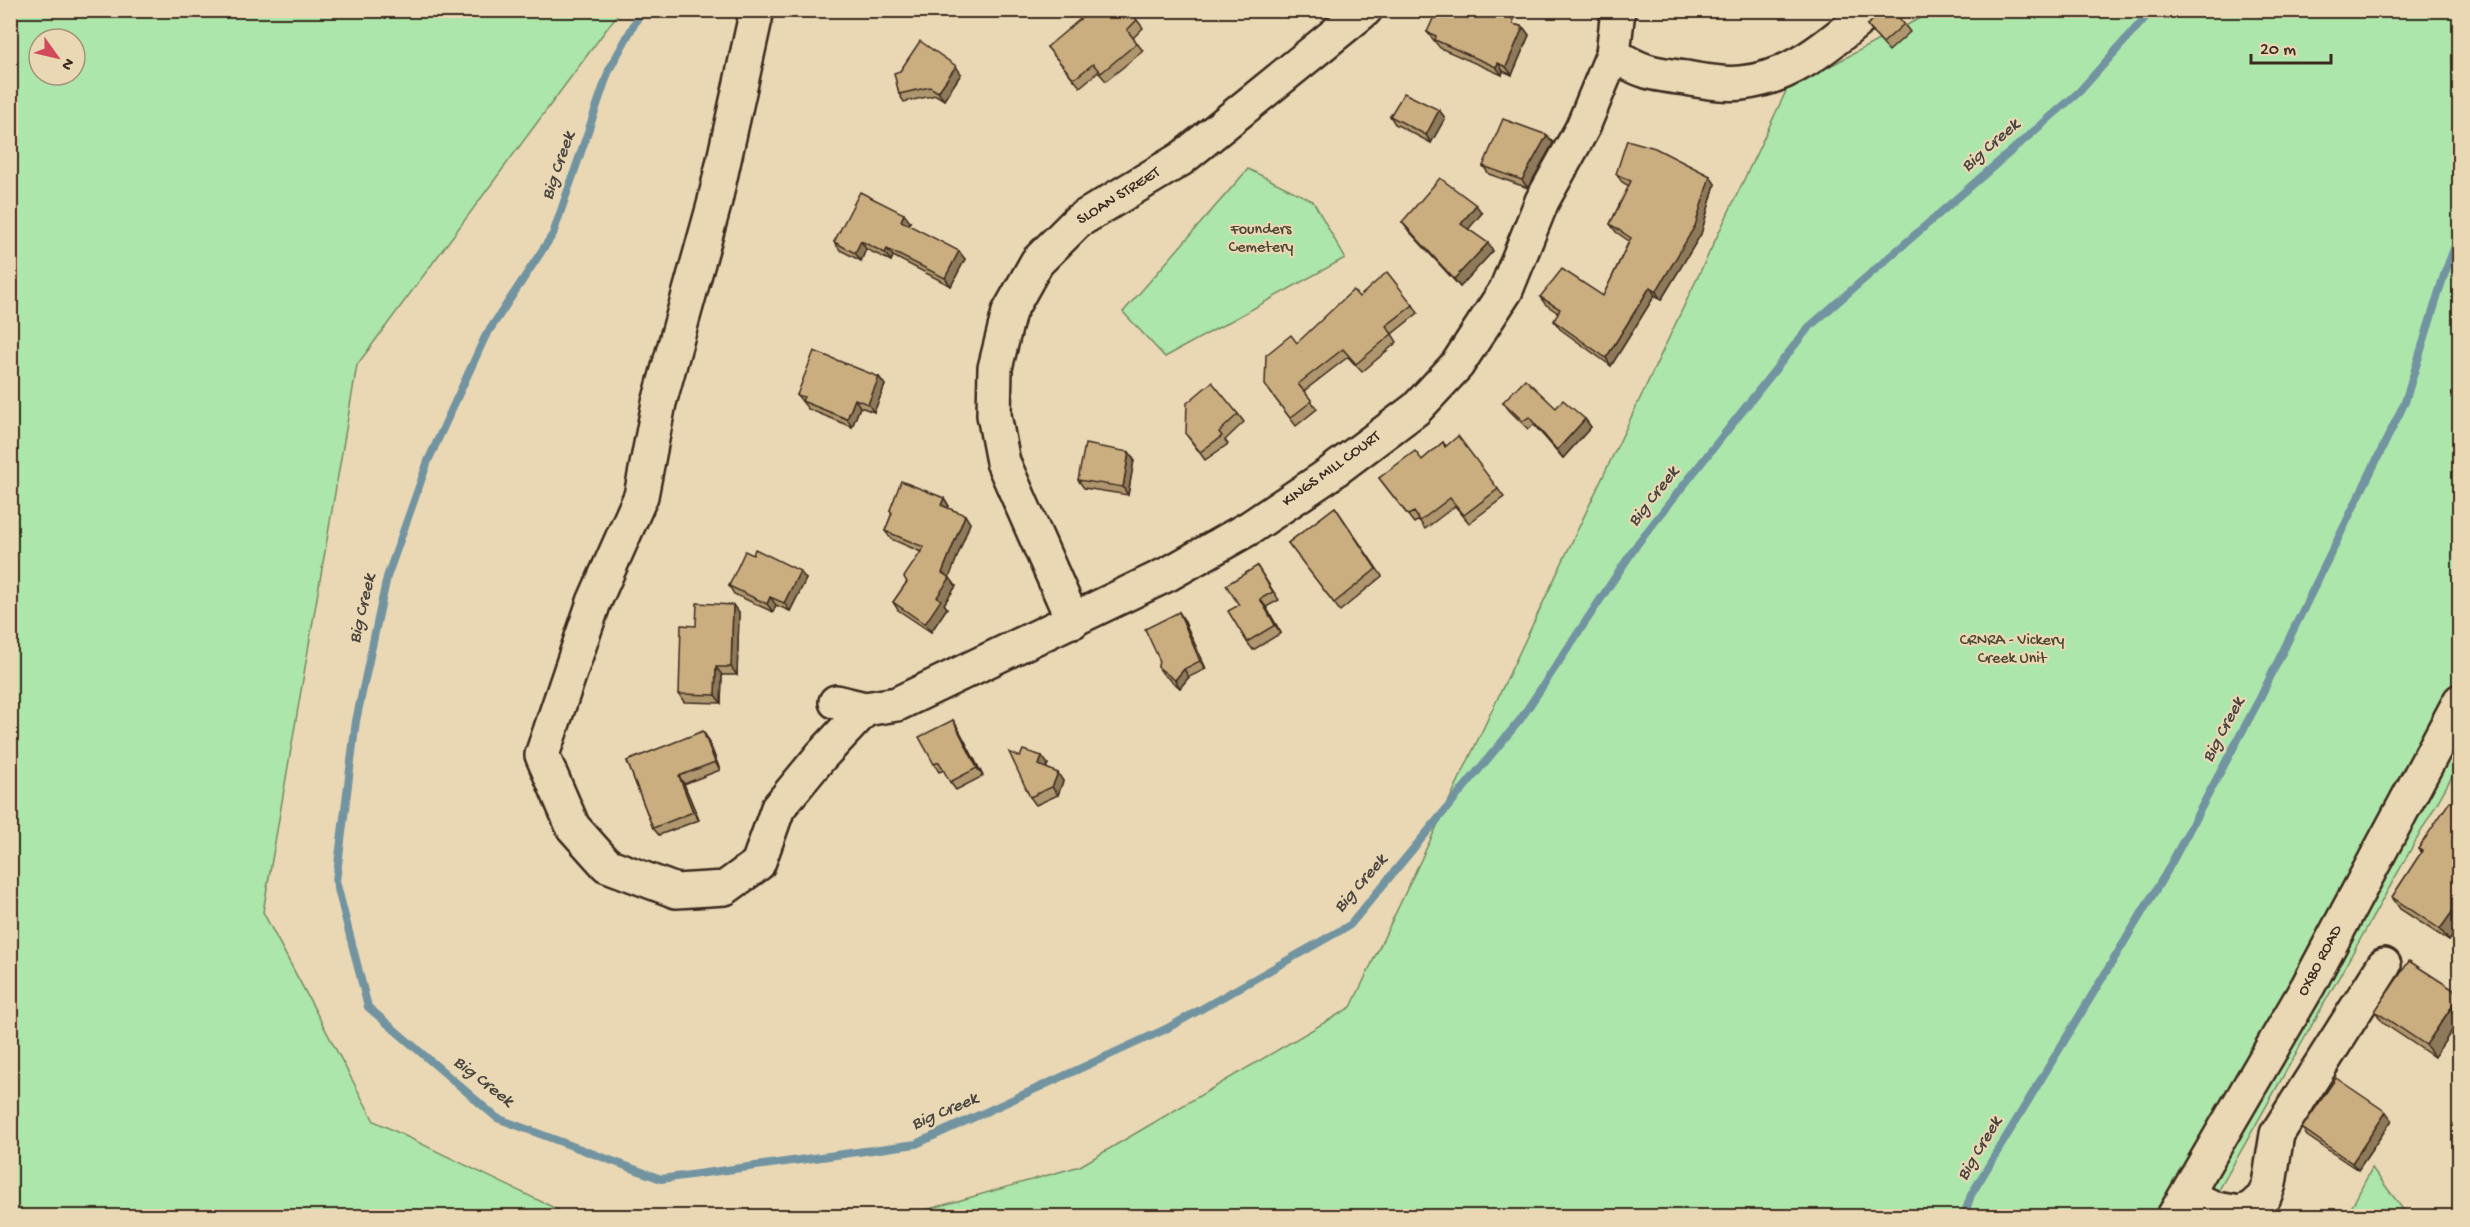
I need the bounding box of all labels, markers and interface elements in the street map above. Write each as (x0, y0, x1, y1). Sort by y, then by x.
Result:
north arrow (27, 27, 87, 87)
scale bar (2251, 27, 2330, 65)
text: 20 m (2260, 40, 2296, 61)
text: N (55, 54, 77, 74)
water label: Big Creek (1958, 114, 2026, 177)
water label: Big Creek (538, 127, 581, 203)
street label: SLOAN STREET (1074, 163, 1165, 230)
park label: Founders Cemetery (1229, 221, 1294, 258)
street label: KINGS MILL COURT (1279, 427, 1386, 512)
water label: Big Creek (1624, 461, 1685, 531)
water label: Big Creek (345, 570, 382, 646)
park label: CRNRA - Vickery Creek Unit (1960, 632, 2064, 669)
water label: Big Creek (2198, 692, 2251, 766)
water label: Big Creek (1330, 849, 1393, 917)
street label: OXBO ROAD (2294, 922, 2348, 1000)
water label: Big Creek (449, 1052, 519, 1113)
water label: Big Creek (909, 1088, 983, 1135)
water label: Big Creek (1953, 1112, 2008, 1185)

